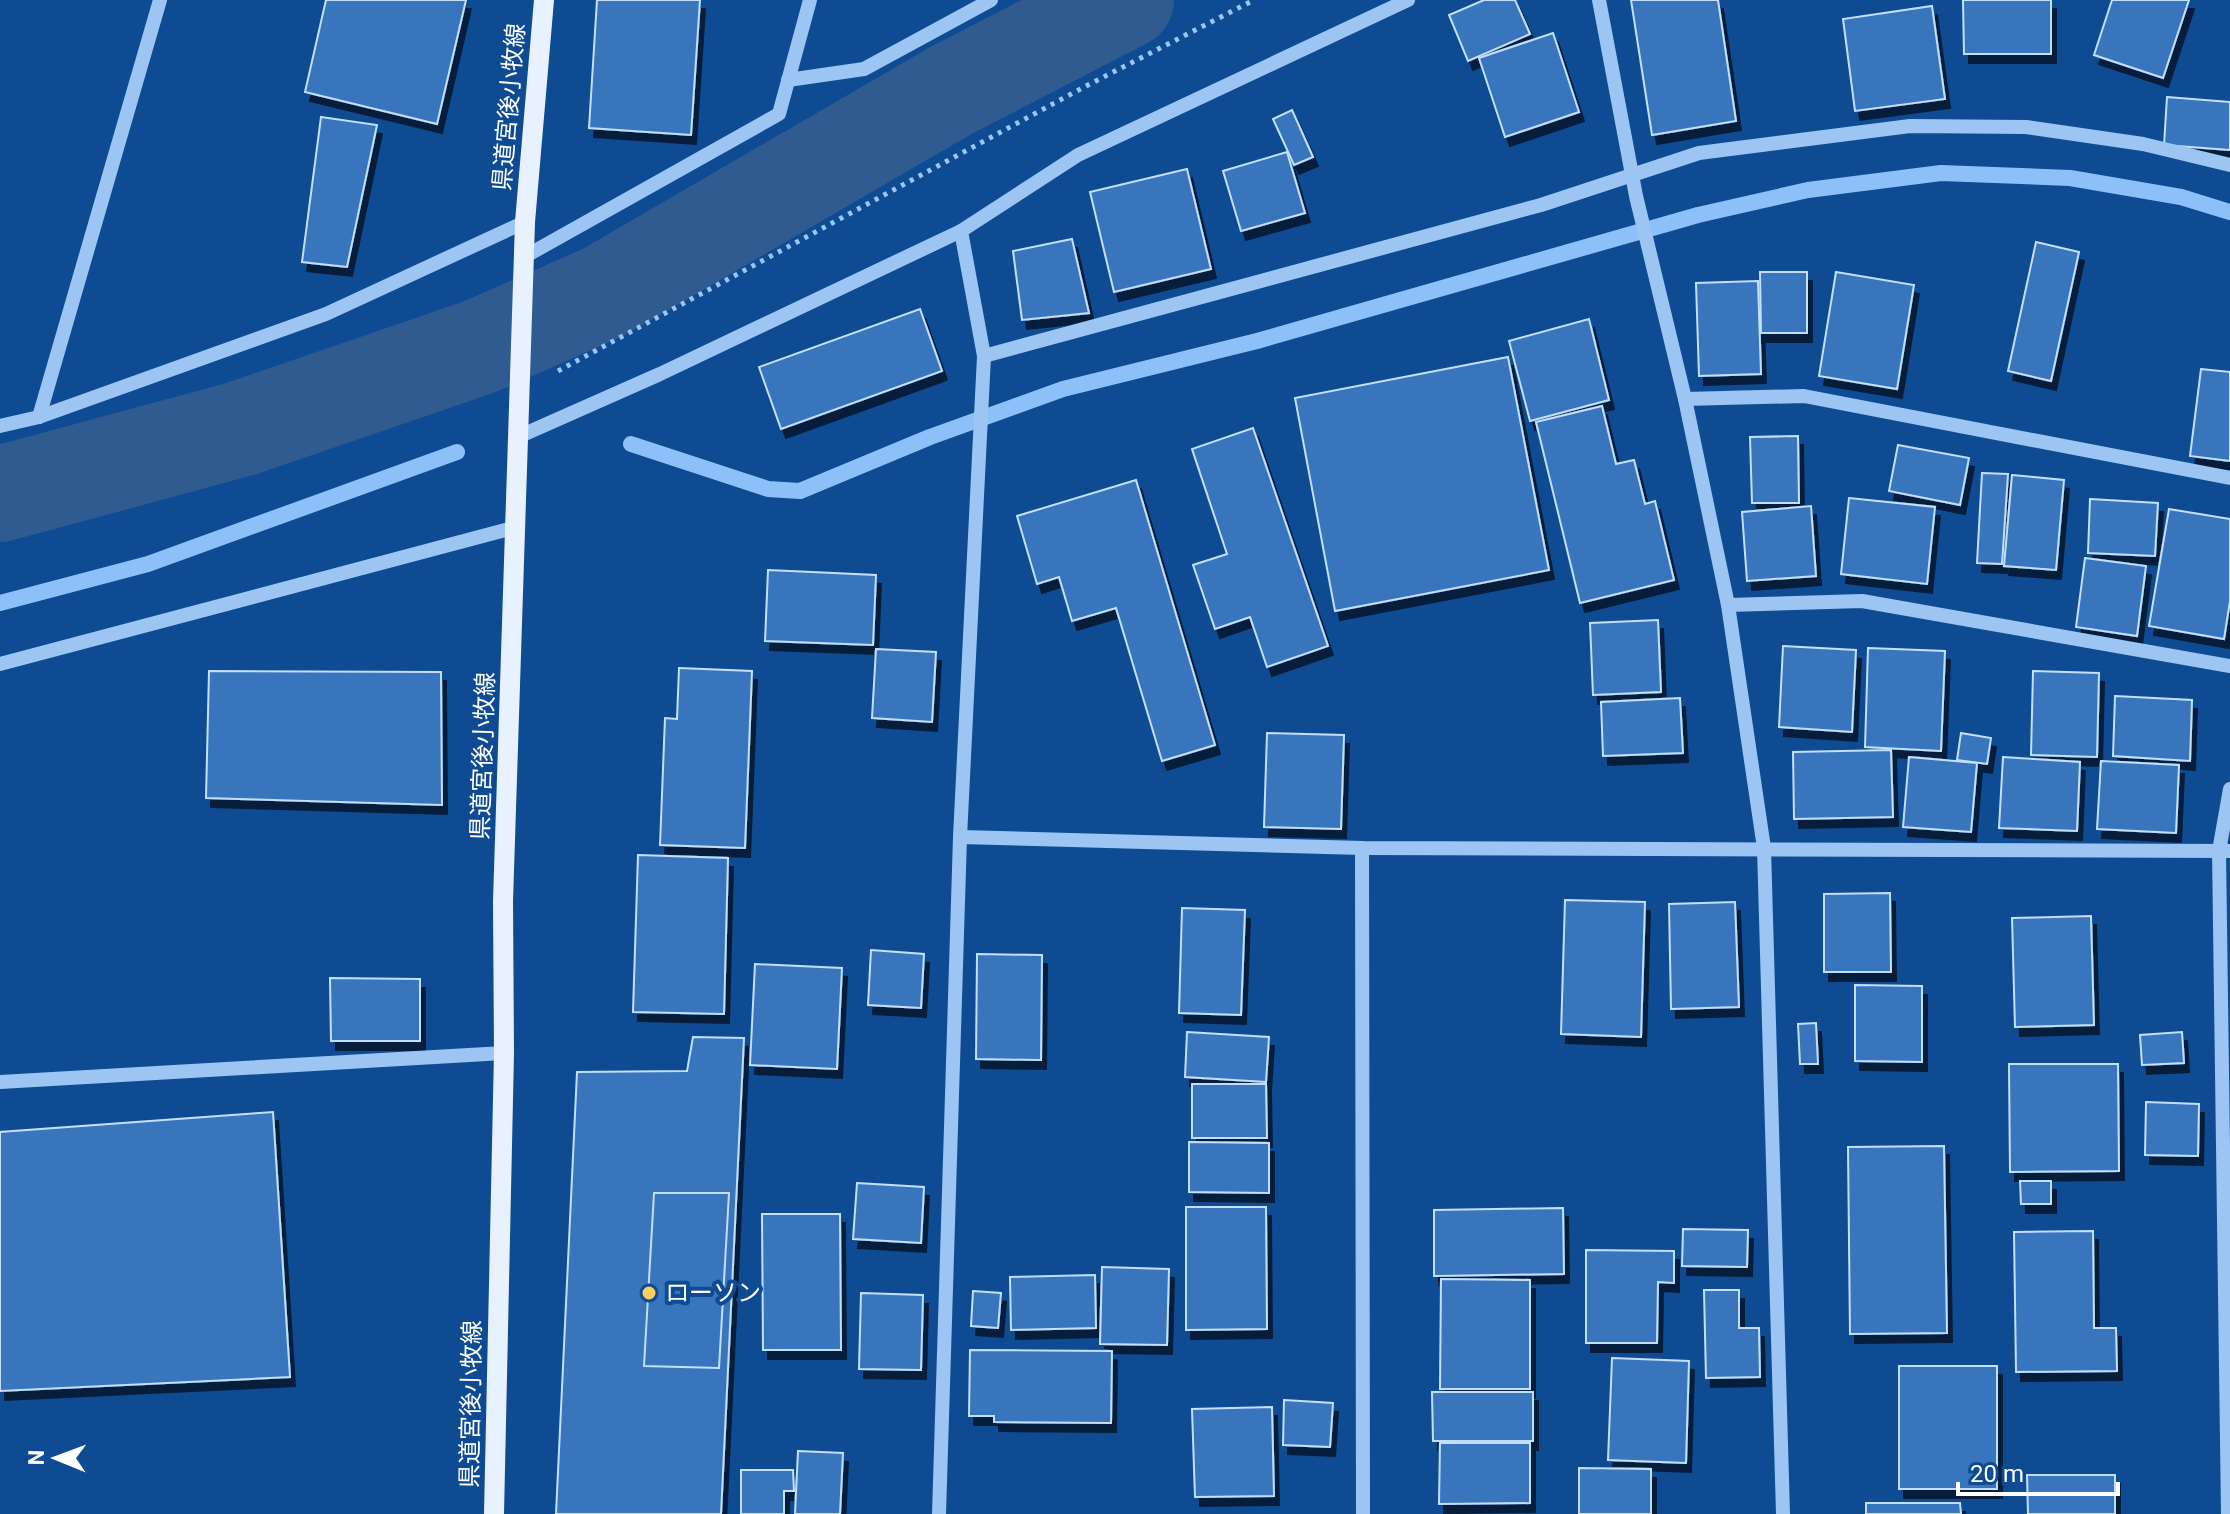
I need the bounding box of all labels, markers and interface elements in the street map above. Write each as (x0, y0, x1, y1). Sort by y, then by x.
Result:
street label: 県道宮後小牧線 (488, 22, 530, 192)
street label: 県道宮後小牧線 (466, 672, 500, 840)
place label: ローソン (665, 1279, 761, 1307)
marker: ローソン (640, 1284, 658, 1302)
street label: 県道宮後小牧線 (456, 1320, 486, 1488)
north arrow (16, 1418, 96, 1498)
scale bar (1958, 1446, 2118, 1496)
text: N (24, 1450, 49, 1466)
text: 20 m (1970, 1460, 2024, 1488)

